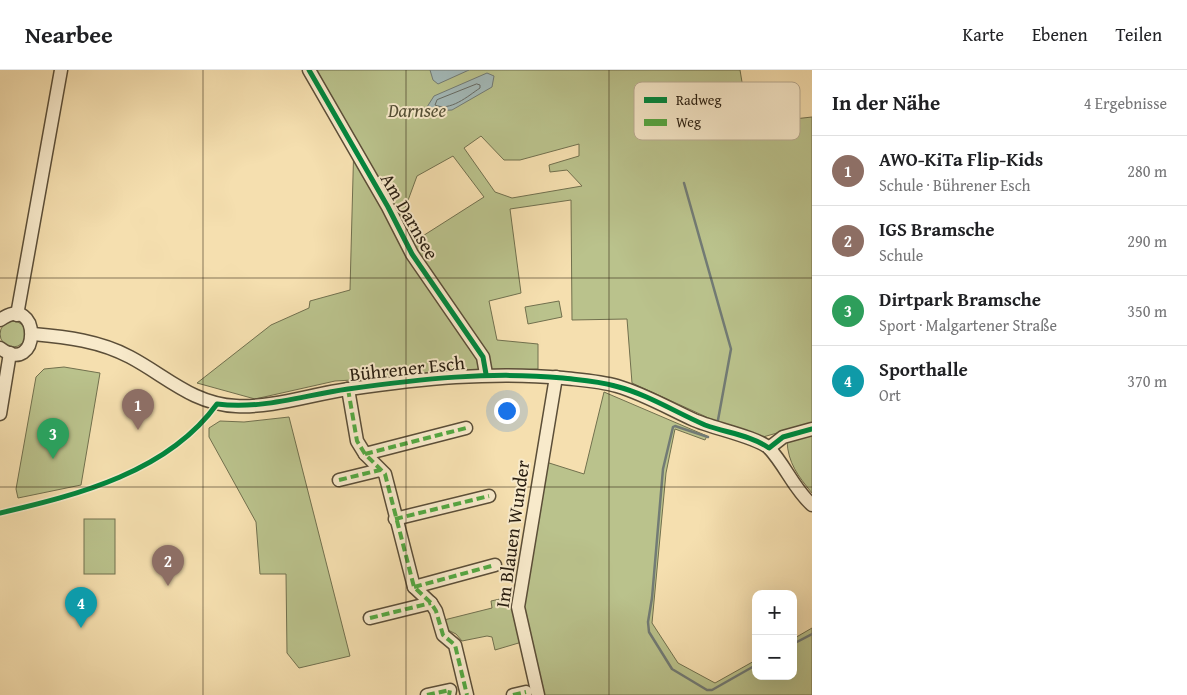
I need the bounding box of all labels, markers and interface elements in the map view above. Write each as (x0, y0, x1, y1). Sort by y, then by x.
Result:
text: Nearbee (25, 17, 113, 52)
text: Karte (963, 21, 1004, 48)
text: Ebenen (1032, 21, 1088, 48)
text: Teilen (1116, 21, 1162, 48)
legend (634, 82, 800, 140)
text: In der Nähe (832, 87, 940, 118)
text: Radweg (676, 90, 721, 110)
text: 4 Ergebnisse (1084, 91, 1167, 115)
park label: Darnsee (387, 96, 446, 124)
text: Weg (676, 112, 701, 132)
text: AWO-KiTa Flip-Kids (879, 145, 1043, 173)
text: 1 (844, 159, 852, 183)
text: 280 m (1127, 159, 1167, 183)
street label: Am Darnsee (374, 168, 446, 264)
text: Schule · Bührener Esch (879, 173, 1030, 197)
text: IGS Bramsche (879, 215, 995, 243)
text: 2 (844, 229, 852, 253)
text: 290 m (1127, 229, 1167, 253)
text: Schule (879, 243, 923, 267)
text: Dirtpark Bramsche (879, 285, 1041, 313)
text: 3 (844, 299, 852, 323)
text: 350 m (1127, 299, 1167, 323)
text: Sport · Malgartener Straße (879, 313, 1057, 337)
street label: Bührener Esch (348, 348, 466, 388)
text: Sporthalle (879, 355, 968, 383)
text: 4 (844, 369, 852, 393)
text: 370 m (1127, 369, 1167, 393)
text: Ort (879, 383, 901, 407)
pin: 1 (122, 389, 154, 430)
your location (494, 398, 520, 424)
pin: 3 (37, 418, 69, 459)
street label: Im Blauen Wunder (488, 458, 536, 610)
pin: 2 (152, 545, 184, 586)
pin: 4 (65, 587, 97, 628)
map controls (752, 590, 797, 680)
button: + (752, 590, 797, 635)
button: − (752, 635, 797, 680)

